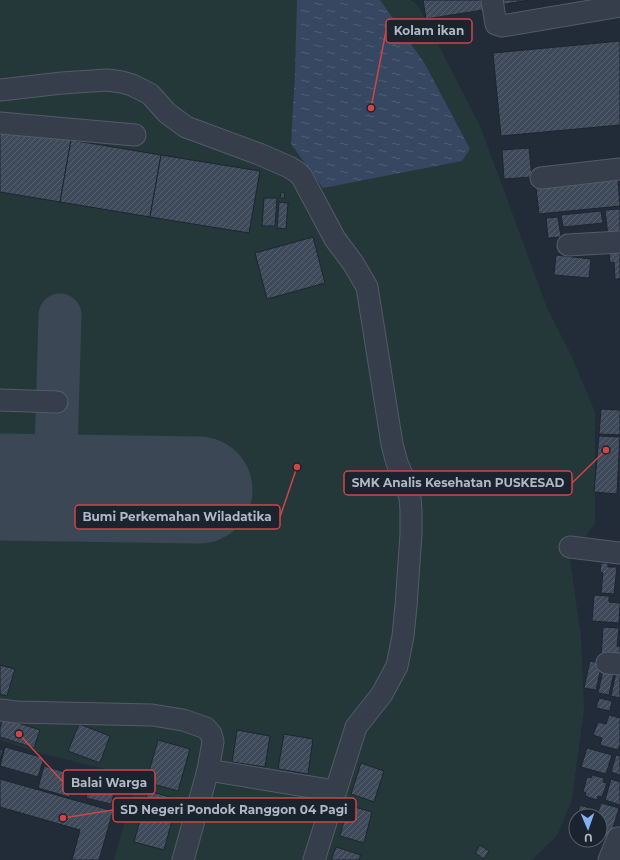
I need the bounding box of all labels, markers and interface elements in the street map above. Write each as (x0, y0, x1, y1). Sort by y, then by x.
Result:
callout: Kolam ikan (386, 19, 472, 43)
text: Kolam ikan (394, 23, 464, 38)
callout: SMK Analis Kesehatan PUSKESAD (344, 471, 572, 495)
text: SMK Analis Kesehatan PUSKESAD (352, 475, 564, 490)
callout: Bumi Perkemahan Wiladatika (75, 505, 280, 529)
text: Bumi Perkemahan Wiladatika (82, 509, 272, 524)
callout: Balai Warga (63, 770, 155, 794)
text: Balai Warga (71, 775, 147, 790)
callout: SD Negeri Pondok Ranggon 04 Pagi (113, 798, 356, 822)
text: SD Negeri Pondok Ranggon 04 Pagi (120, 802, 348, 817)
north arrow (568, 808, 608, 848)
text: U (584, 831, 593, 845)

